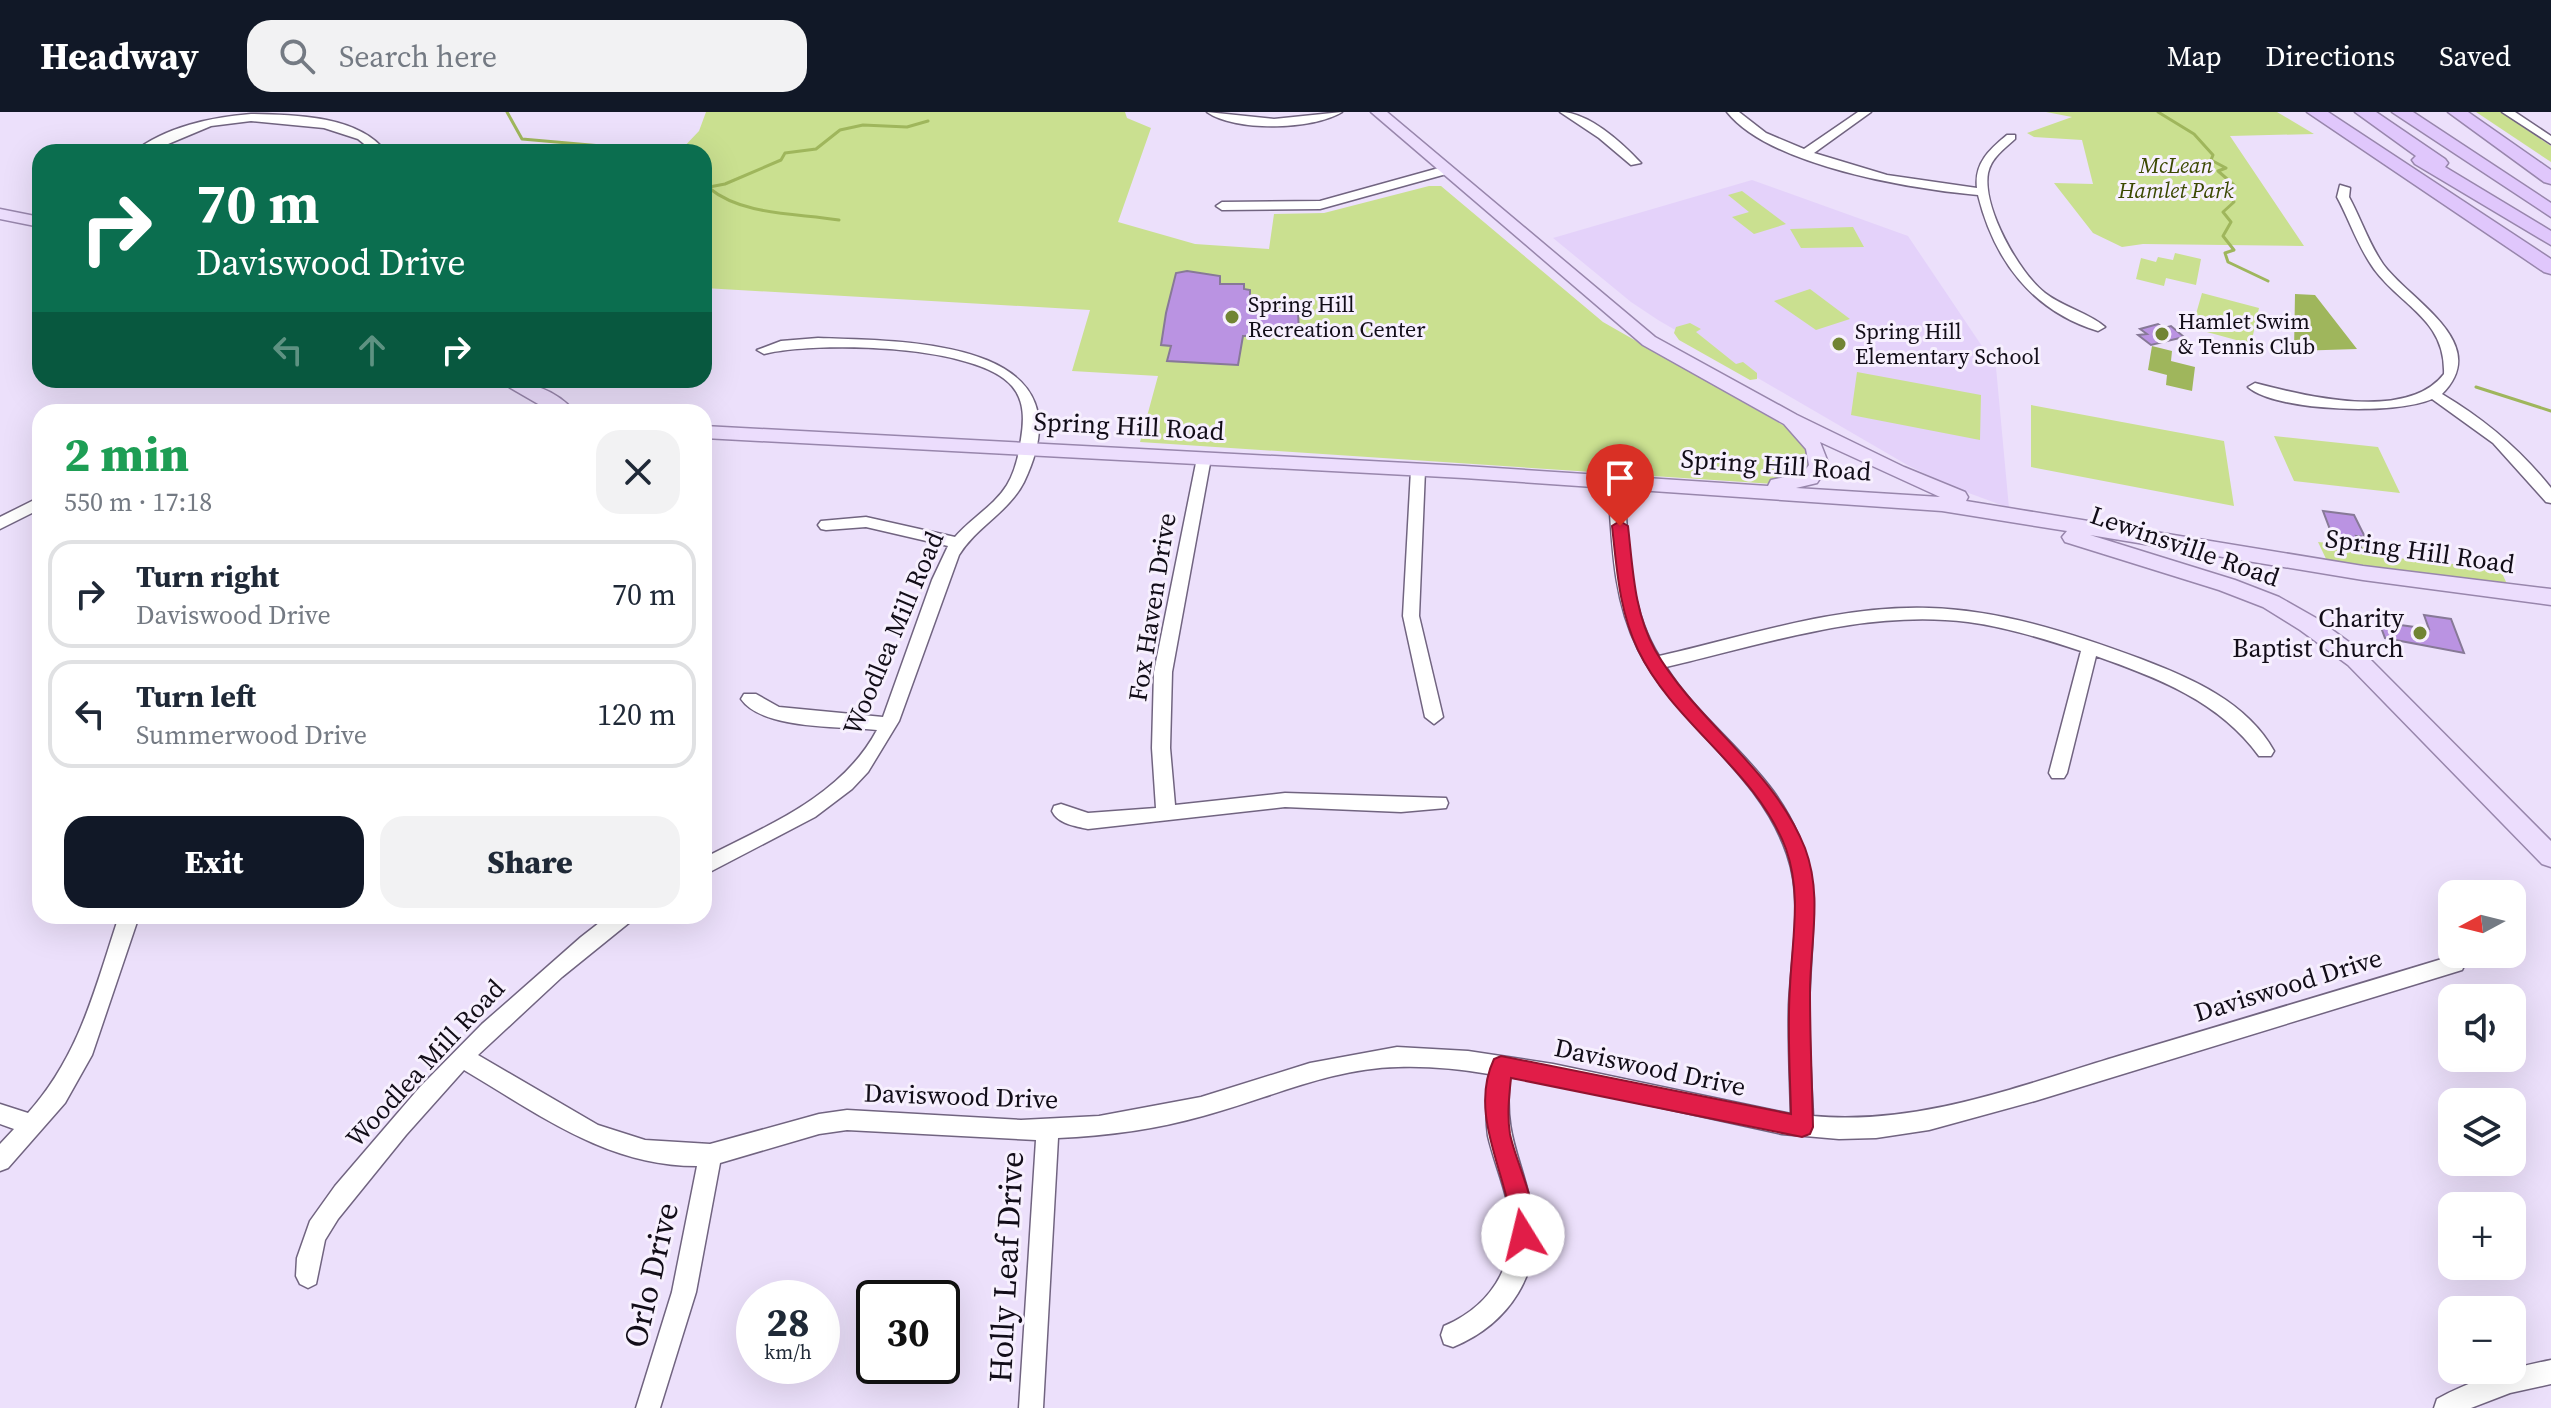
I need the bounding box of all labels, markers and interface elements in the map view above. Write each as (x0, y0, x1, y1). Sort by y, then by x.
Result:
search box (247, 20, 807, 92)
text: Headway (40, 30, 199, 82)
icon: search (275, 34, 319, 78)
text: Search here (339, 36, 497, 77)
text: Map (2167, 37, 2222, 75)
text: Directions (2266, 37, 2395, 75)
text: Saved (2439, 37, 2511, 75)
park label: McLean Hamlet Park (2117, 150, 2234, 205)
text: 70 m (196, 165, 319, 242)
icon: right (64, 176, 168, 280)
text: Daviswood Drive (196, 238, 466, 287)
place label: Spring Hill Recreation Center (1248, 289, 1426, 344)
place label: Hamlet Swim & Tennis Club (2178, 306, 2315, 361)
marker: Spring Hill Recreation Center (1223, 308, 1241, 326)
place label: Spring Hill Elementary School (1855, 316, 2040, 371)
marker: Hamlet Swim & Tennis Club (2153, 325, 2171, 343)
icon: left (266, 328, 310, 372)
icon: ahead (350, 328, 394, 372)
icon: right (434, 328, 478, 372)
marker: Spring Hill Elementary School (1830, 335, 1848, 353)
street label: Spring Hill Road (1033, 403, 1226, 449)
text: 2 min (64, 421, 189, 487)
button: close (596, 430, 680, 514)
street label: Spring Hill Road (1680, 440, 1873, 490)
pin (1586, 444, 1654, 526)
icon: arrive (1598, 456, 1642, 500)
text: 550 m · 17:18 (64, 484, 212, 520)
street label: Lewinsville Road (2086, 497, 2285, 595)
street label: Fox Haven Drive (1119, 510, 1185, 704)
street label: Spring Hill Road (2323, 520, 2517, 582)
street label: Woodlea Mill Road (834, 525, 952, 740)
text: Turn right (136, 556, 279, 597)
icon: right (68, 572, 112, 616)
text: 70 m (612, 574, 676, 615)
text: Daviswood Drive (136, 597, 331, 633)
place label: Charity Baptist Church (2232, 600, 2405, 666)
marker: Charity Baptist Church (2411, 624, 2429, 642)
text: Turn left (136, 676, 256, 717)
icon: left (68, 692, 112, 736)
text: 120 m (597, 694, 676, 735)
text: Summerwood Drive (136, 717, 367, 753)
button: Exit (64, 816, 364, 908)
button: Share (380, 816, 680, 908)
north arrow (2438, 880, 2526, 968)
map controls (2438, 880, 2526, 1384)
street label: Daviswood Drive (2190, 939, 2386, 1031)
street label: Woodlea Mill Road (337, 971, 513, 1155)
button: sound (2438, 984, 2526, 1072)
street label: Daviswood Drive (1551, 1029, 1749, 1105)
street label: Daviswood Drive (863, 1075, 1059, 1117)
button: layers (2438, 1088, 2526, 1176)
street label: Holly Leaf Drive (978, 1150, 1034, 1384)
button: + (2438, 1192, 2526, 1280)
position arrow (1481, 1193, 1565, 1277)
street label: Orlo Drive (613, 1198, 689, 1352)
speed limit sign: 30 (856, 1280, 960, 1384)
text: 28 (766, 1295, 810, 1349)
button: − (2438, 1296, 2526, 1384)
text: km/h (764, 1338, 812, 1366)

